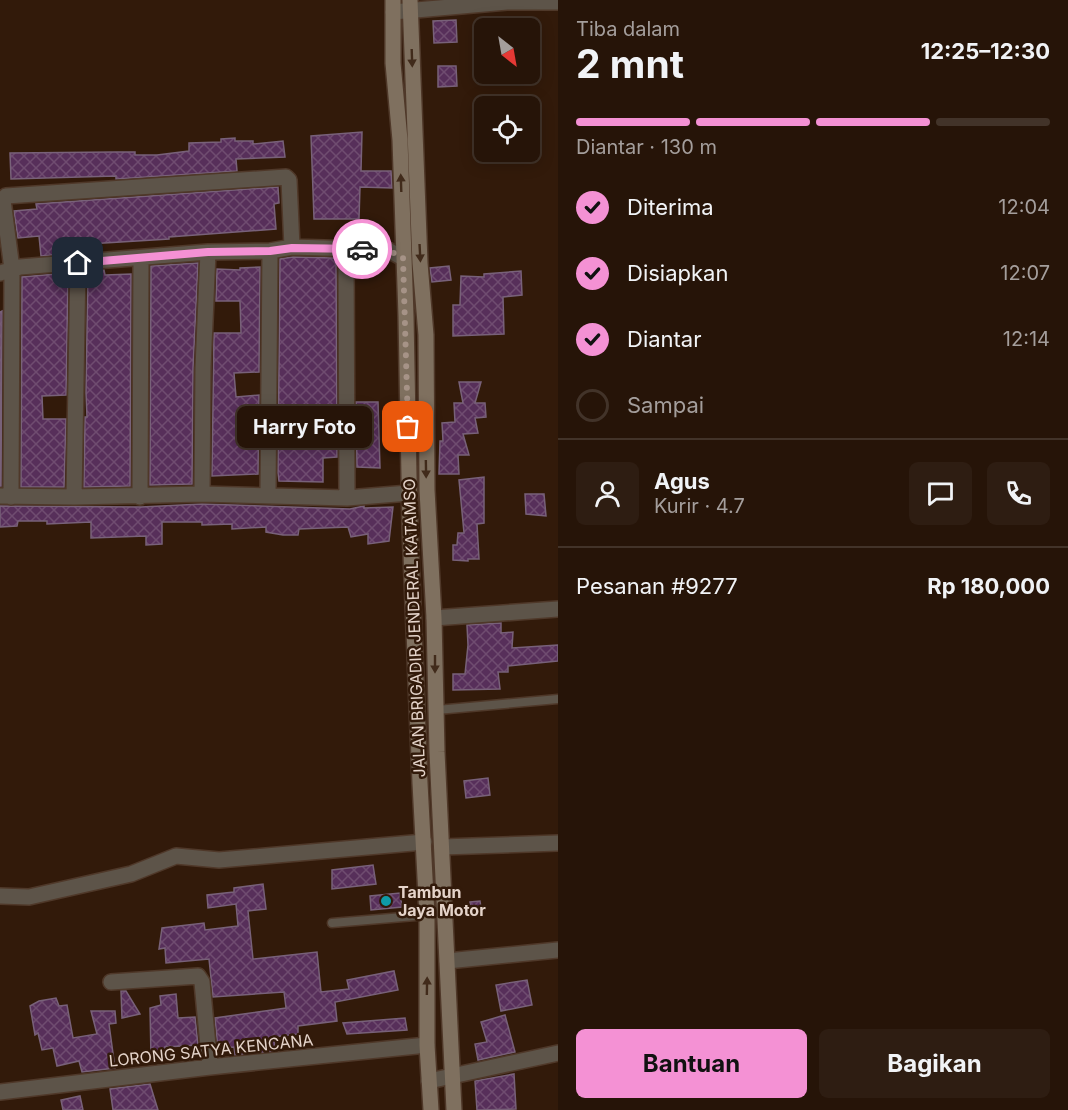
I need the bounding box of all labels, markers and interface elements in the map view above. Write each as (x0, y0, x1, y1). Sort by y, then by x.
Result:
text: Tiba dalam (576, 17, 680, 41)
north arrow (474, 18, 540, 84)
map controls (474, 18, 540, 162)
text: 12:25–12:30 (921, 38, 1050, 64)
text: 2 mnt (576, 40, 684, 87)
one-way arrow (407, 49, 416, 68)
button: locate (474, 96, 540, 162)
text: Diantar · 130 m (576, 135, 717, 159)
one-way arrow (396, 174, 405, 193)
icon: check (576, 191, 609, 224)
text: Diterima (627, 194, 714, 220)
text: 12:04 (998, 195, 1050, 219)
courier (332, 219, 392, 279)
icon: car (346, 233, 379, 266)
pin (52, 237, 103, 288)
one-way arrow (415, 244, 424, 263)
icon: home (61, 246, 94, 279)
icon: check (576, 257, 609, 290)
text: Disiapkan (627, 260, 728, 286)
text: 12:07 (1000, 261, 1050, 285)
icon: check (576, 323, 609, 356)
text: Diantar (627, 326, 702, 352)
text: 12:14 (1003, 327, 1050, 351)
text: Sampai (627, 392, 704, 418)
pin (382, 401, 433, 452)
callout: Harry Foto (237, 406, 372, 448)
icon: bag (391, 410, 424, 443)
text: Harry Foto (253, 415, 356, 439)
one-way arrow (421, 460, 431, 479)
button: person (576, 462, 639, 525)
button: chat (909, 462, 972, 525)
button: phone (987, 462, 1050, 525)
text: Agus (654, 468, 710, 494)
street label: JALAN BRIGADIR JENDERAL KATAMSO (399, 478, 429, 778)
text: Kurir · 4.7 (654, 494, 745, 518)
text: Pesanan #9277 (576, 573, 738, 599)
text: Rp 180,000 (927, 573, 1050, 599)
one-way arrow (430, 654, 440, 673)
place label: Tambun Jaya Motor (398, 882, 486, 920)
marker: Tambun Jaya Motor (379, 894, 393, 908)
one-way arrow (422, 977, 432, 996)
street label: LORONG SATYA KENCANA (108, 1029, 314, 1071)
button: Bantuan (576, 1029, 807, 1098)
button: Bagikan (819, 1029, 1050, 1098)

